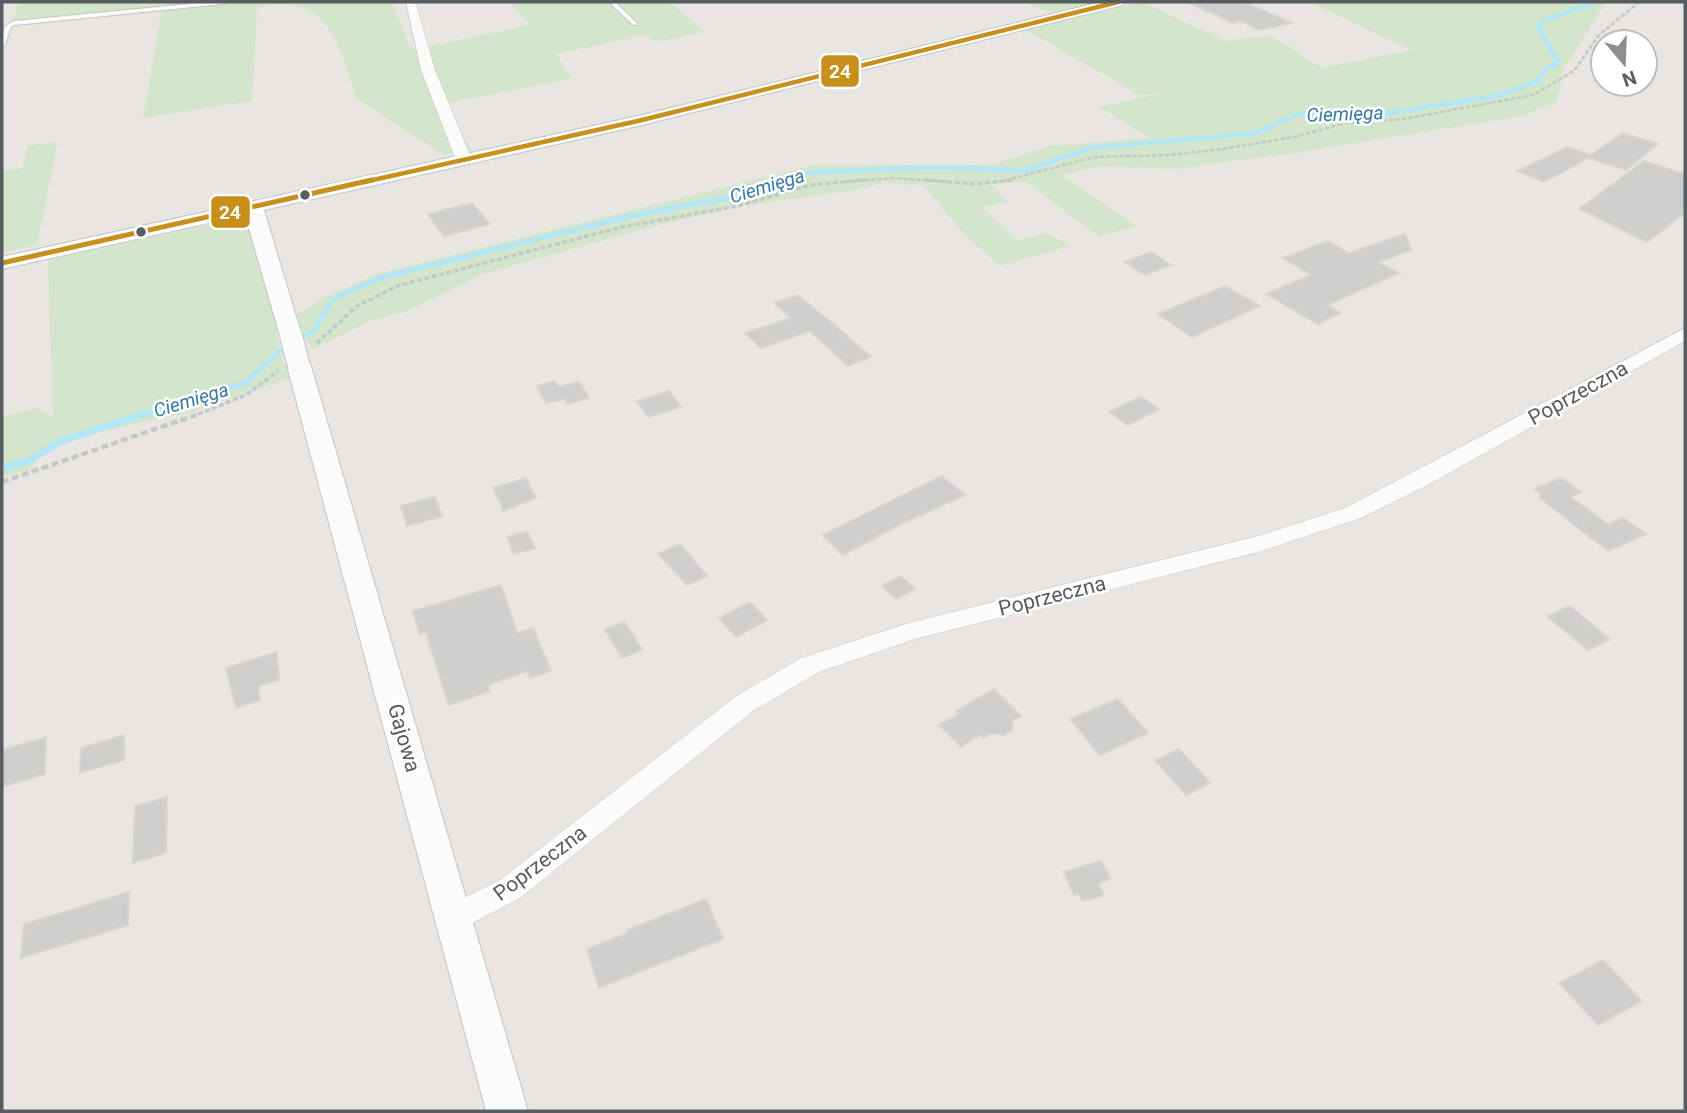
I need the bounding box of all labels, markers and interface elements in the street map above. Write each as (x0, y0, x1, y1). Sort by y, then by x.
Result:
north arrow (1589, 28, 1659, 98)
line badge: 24 (820, 54, 860, 88)
text: 24 (829, 60, 851, 83)
text: N (1619, 66, 1639, 92)
water label: Ciemięga (1306, 101, 1384, 127)
water label: Ciemięga (727, 164, 807, 208)
unlabelled marker (298, 188, 312, 202)
line badge: 24 (210, 195, 251, 229)
text: 24 (219, 201, 241, 224)
unlabelled marker (134, 225, 148, 239)
street label: Poprzeczna (1524, 356, 1632, 430)
water label: Ciemięga (151, 378, 231, 422)
street label: Poprzeczna (996, 571, 1108, 621)
street label: Gajowa (383, 701, 425, 775)
street label: Poprzeczna (489, 820, 591, 906)

